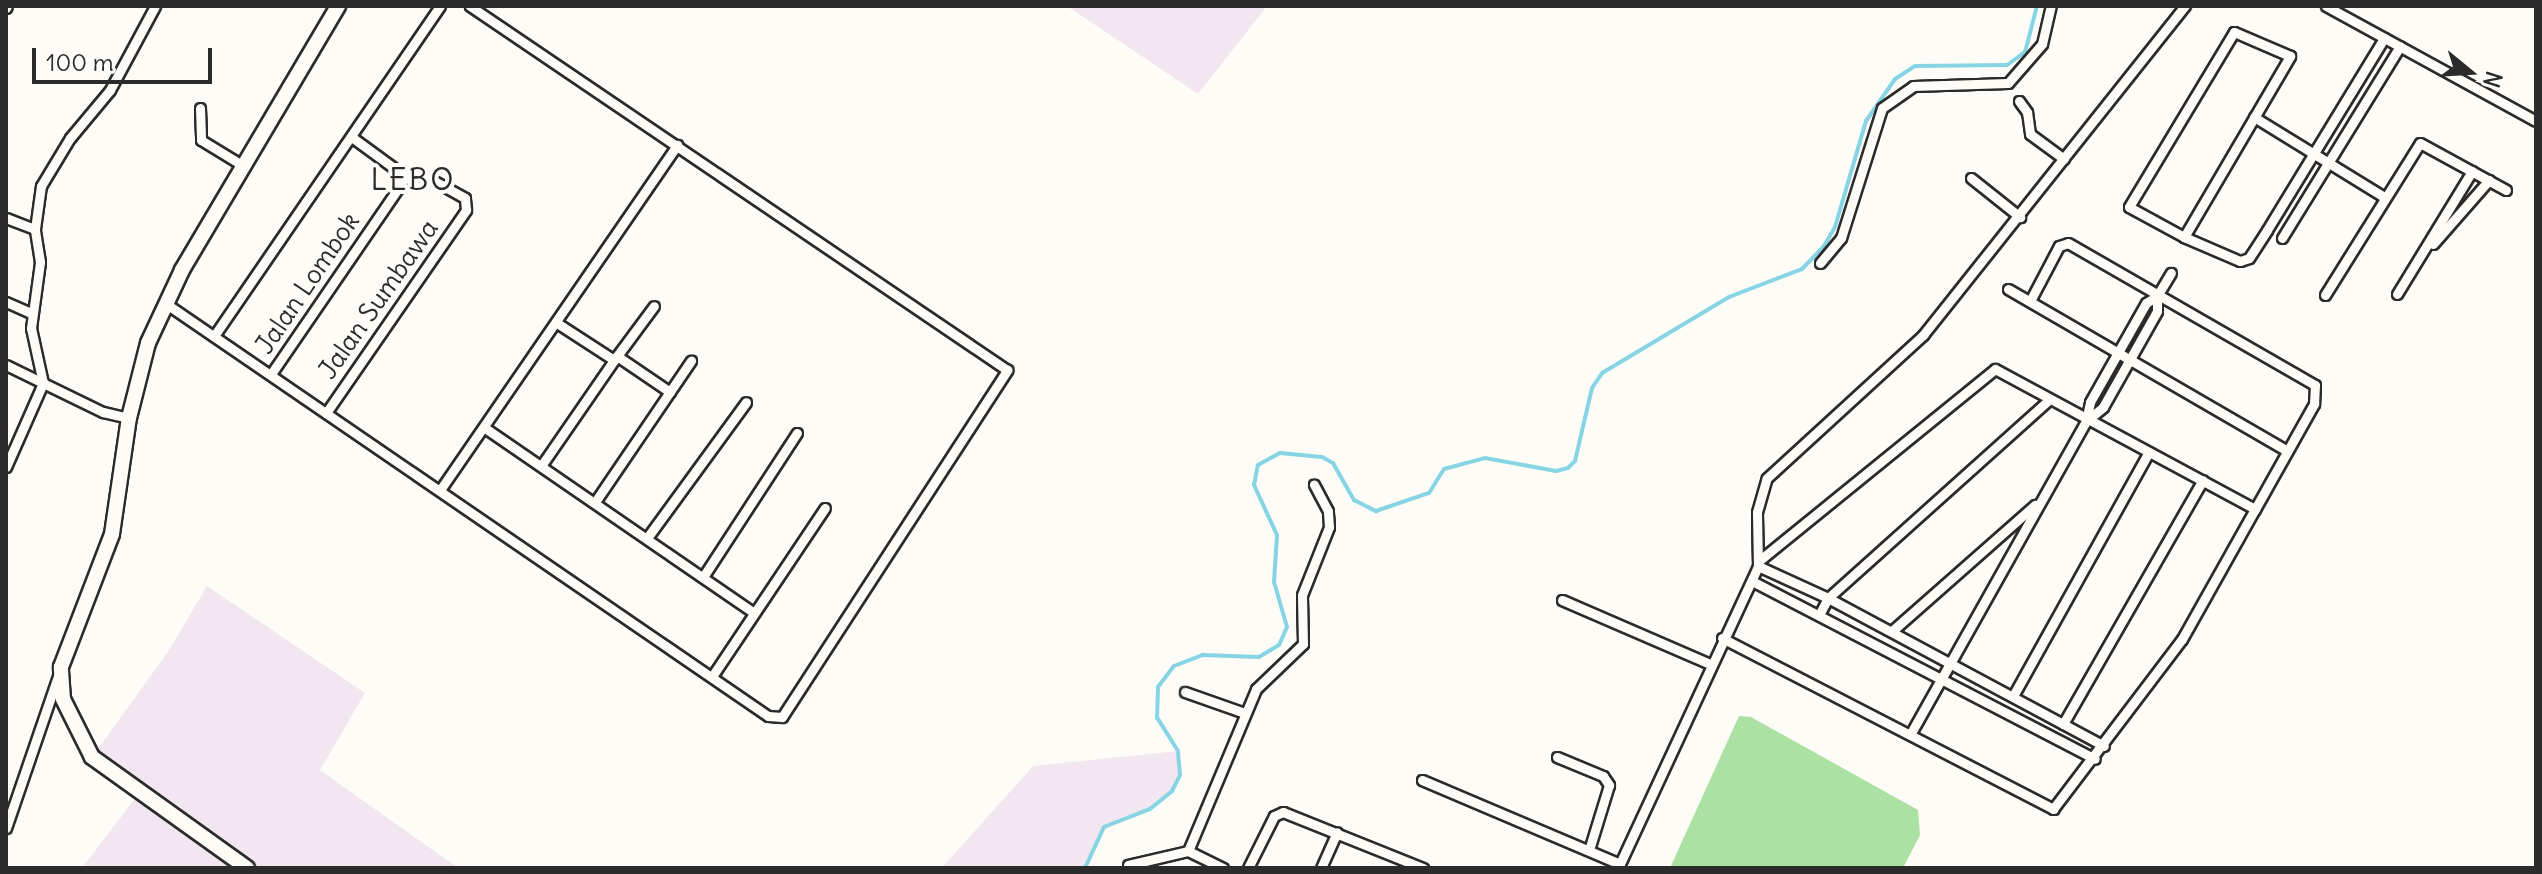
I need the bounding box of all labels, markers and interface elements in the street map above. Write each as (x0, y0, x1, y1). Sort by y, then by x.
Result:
scale bar (36, 32, 216, 82)
north arrow (2430, 32, 2510, 112)
text: 100 m (46, 47, 114, 77)
text: N (2477, 68, 2508, 91)
district label: LEBO (371, 161, 455, 197)
street label: Jalan Lombok (248, 207, 366, 359)
street label: Jalan Sumbawa (312, 214, 444, 384)

